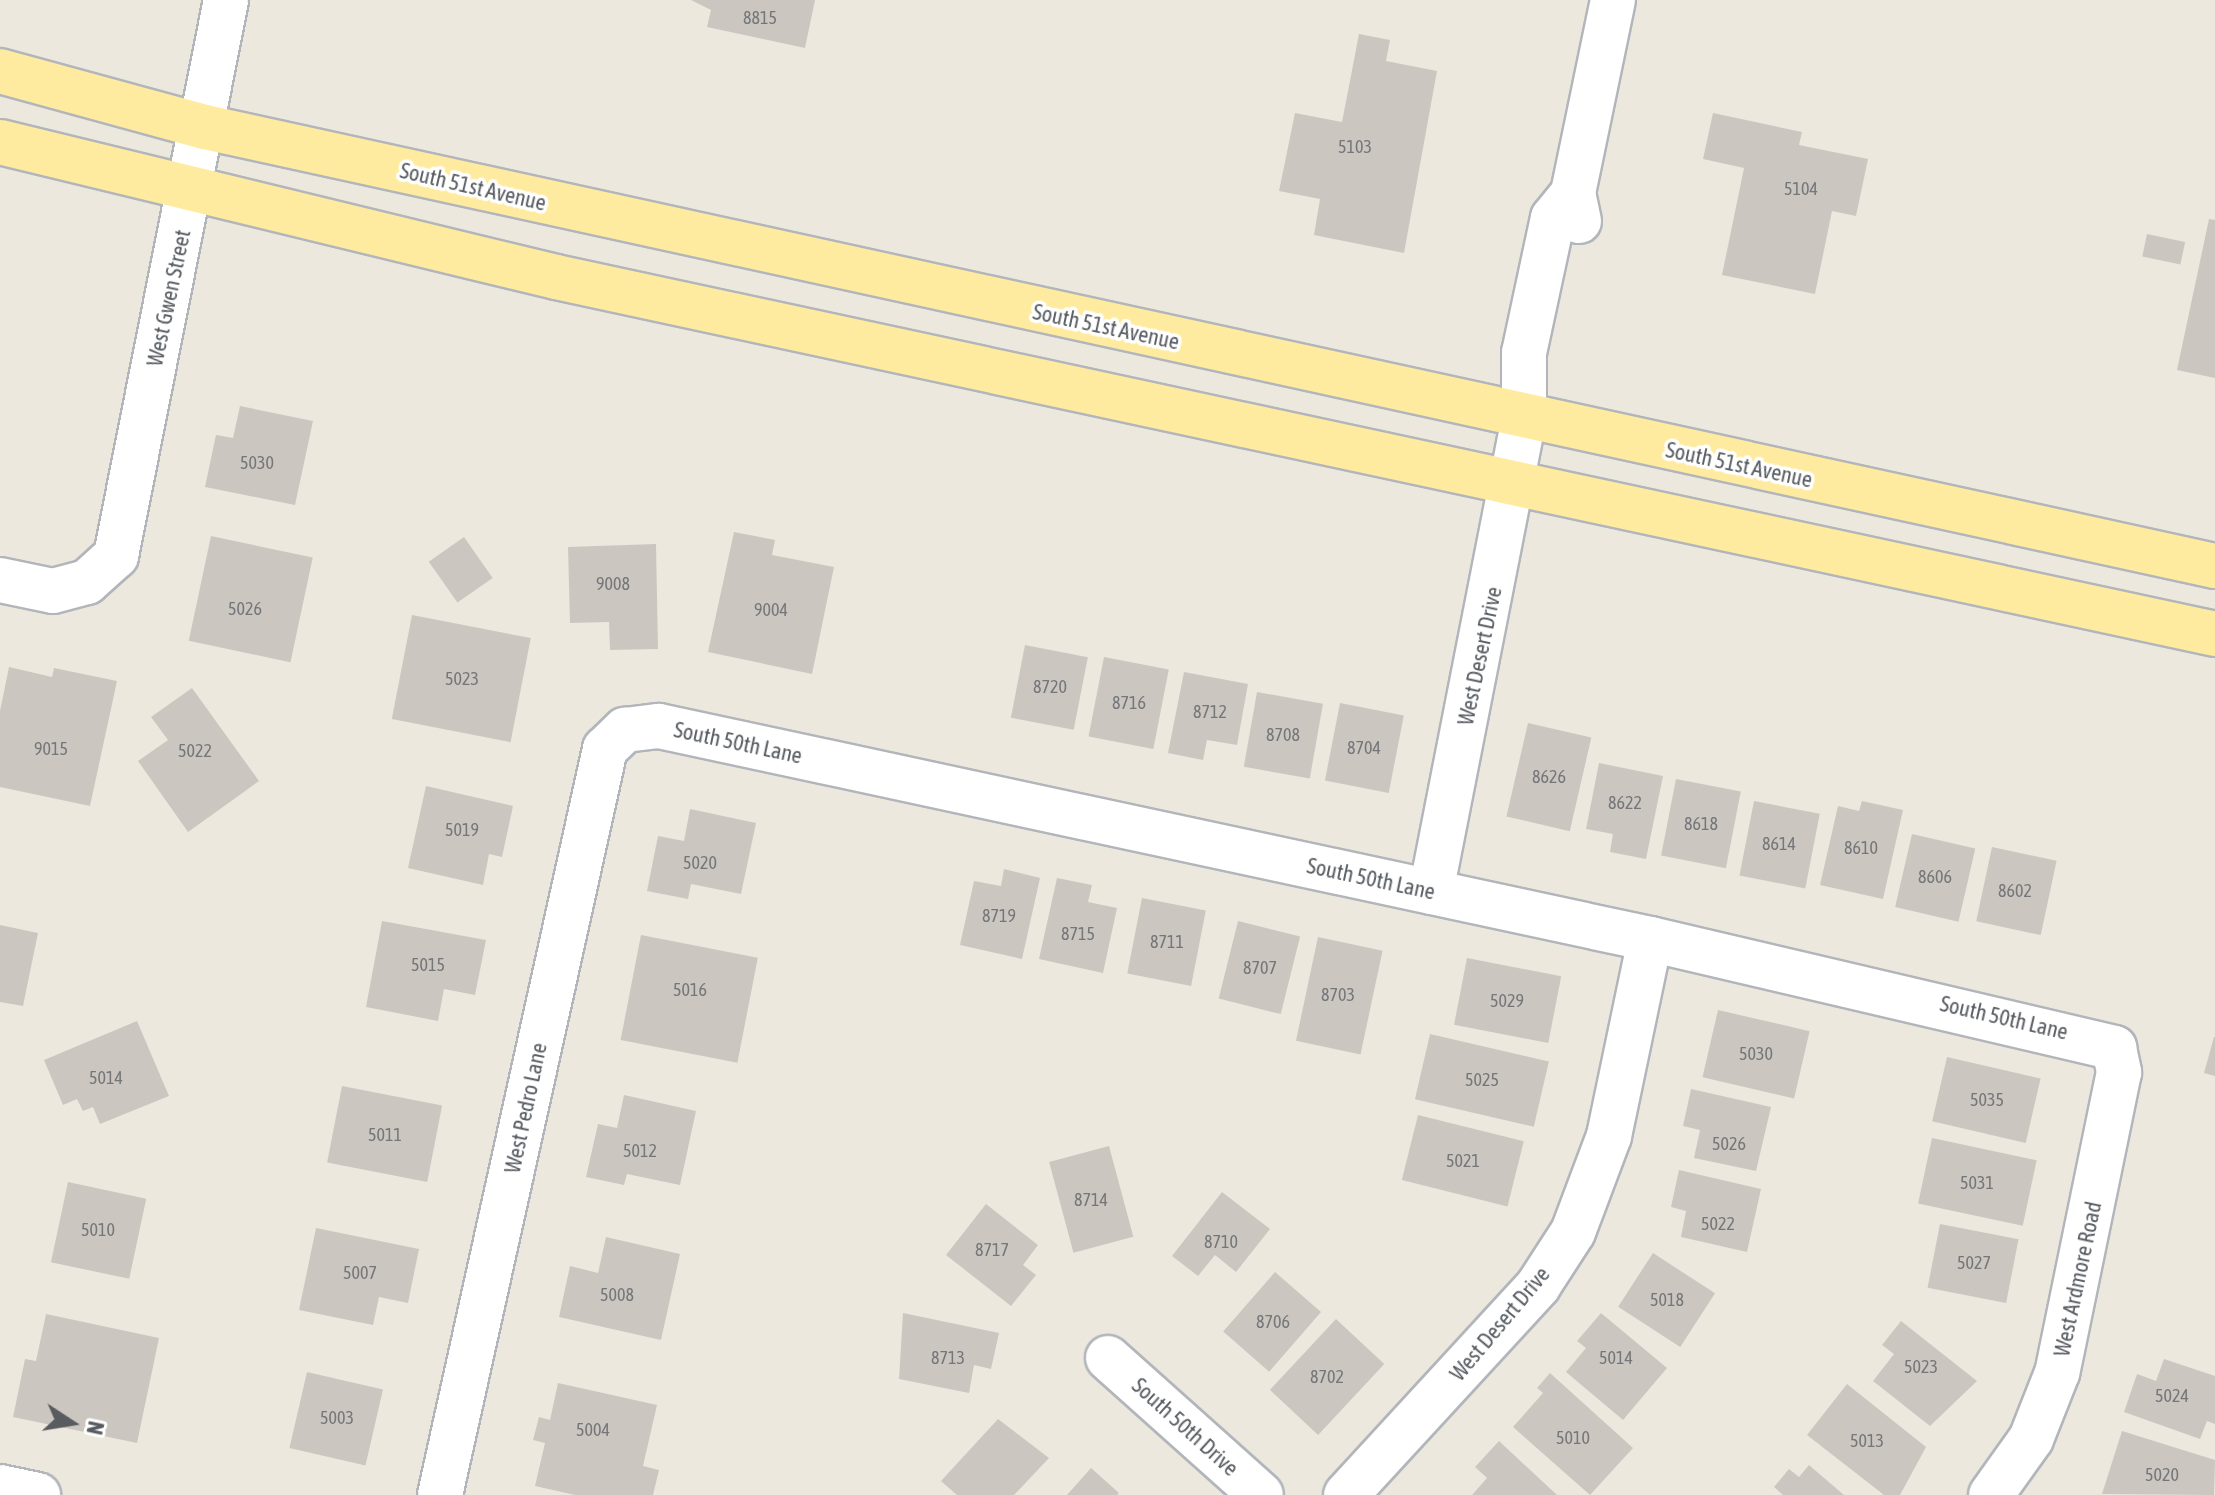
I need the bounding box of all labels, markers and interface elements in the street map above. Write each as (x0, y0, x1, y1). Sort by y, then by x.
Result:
house number: 8815 (743, 7, 777, 29)
house number: 5103 (1338, 136, 1372, 158)
street label: South 51st Avenue (397, 157, 549, 217)
house number: 5104 (1784, 178, 1818, 200)
street label: West Gwen Street (142, 227, 196, 369)
street label: South 51st Avenue (1030, 299, 1182, 355)
street label: South 51st Avenue (1663, 437, 1815, 493)
house number: 5030 (240, 452, 274, 474)
house number: 9008 (596, 573, 630, 595)
street label: West Desert Drive (1452, 584, 1508, 728)
house number: 5026 (228, 598, 262, 620)
house number: 9004 (754, 599, 788, 621)
house number: 5023 (445, 668, 479, 690)
house number: 8720 (1033, 676, 1067, 698)
house number: 8716 (1112, 692, 1146, 714)
house number: 8712 (1193, 701, 1227, 723)
street label: South 50th Lane (672, 717, 804, 769)
house number: 8708 (1266, 724, 1300, 746)
house number: 8704 (1347, 737, 1381, 759)
house number: 9015 (34, 738, 68, 760)
house number: 5022 (178, 740, 212, 762)
house number: 8626 (1532, 766, 1566, 788)
house number: 8622 (1608, 792, 1642, 814)
house number: 8618 (1684, 813, 1718, 835)
house number: 5019 (445, 819, 479, 841)
house number: 8614 (1762, 833, 1796, 855)
house number: 8610 (1844, 837, 1878, 859)
house number: 5020 (683, 852, 717, 874)
street label: South 50th Lane (1305, 853, 1437, 905)
house number: 8606 (1918, 866, 1952, 888)
house number: 8602 (1998, 880, 2032, 902)
house number: 8719 (982, 905, 1016, 927)
house number: 8715 (1061, 923, 1095, 945)
house number: 8711 (1150, 931, 1184, 953)
house number: 5015 (411, 954, 445, 976)
house number: 8707 (1243, 957, 1277, 979)
house number: 5016 (673, 979, 707, 1001)
house number: 8703 (1321, 984, 1355, 1006)
house number: 5029 (1490, 990, 1524, 1012)
street label: South 50th Lane (1938, 990, 2070, 1046)
street label: West Pedro Lane (499, 1040, 553, 1176)
house number: 5030 (1739, 1043, 1773, 1065)
house number: 5014 (89, 1067, 123, 1089)
house number: 5025 (1465, 1069, 1499, 1091)
house number: 5035 (1970, 1089, 2004, 1111)
house number: 5011 (368, 1124, 402, 1146)
house number: 5026 (1712, 1133, 1746, 1155)
house number: 5012 (623, 1140, 657, 1162)
house number: 5021 (1446, 1150, 1480, 1172)
house number: 5031 (1960, 1172, 1994, 1194)
house number: 8714 (1074, 1189, 1108, 1211)
street label: West Ardmore Road (2049, 1199, 2107, 1359)
house number: 5022 (1701, 1213, 1735, 1235)
house number: 5010 (81, 1219, 115, 1241)
house number: 8710 (1204, 1231, 1238, 1253)
house number: 8717 (975, 1239, 1009, 1261)
house number: 5027 (1957, 1252, 1991, 1274)
house number: 5007 (343, 1262, 377, 1284)
street label: West Desert Drive (1445, 1262, 1555, 1386)
house number: 5008 (600, 1284, 634, 1306)
house number: 5018 (1650, 1289, 1684, 1311)
house number: 8706 (1256, 1311, 1290, 1333)
house number: 8713 (931, 1347, 965, 1369)
house number: 5014 (1599, 1347, 1633, 1369)
house number: 5023 (1904, 1356, 1938, 1378)
house number: 8702 (1310, 1366, 1344, 1388)
street label: South 50th Drive (1127, 1372, 1243, 1482)
north arrow (32, 1383, 112, 1463)
house number: 5024 (2155, 1385, 2189, 1407)
house number: 5003 (320, 1407, 354, 1429)
text: N (81, 1419, 110, 1437)
house number: 5004 (576, 1419, 610, 1441)
house number: 5010 (1556, 1427, 1590, 1449)
house number: 5013 (1850, 1430, 1884, 1452)
house number: 5020 (2145, 1464, 2179, 1486)

